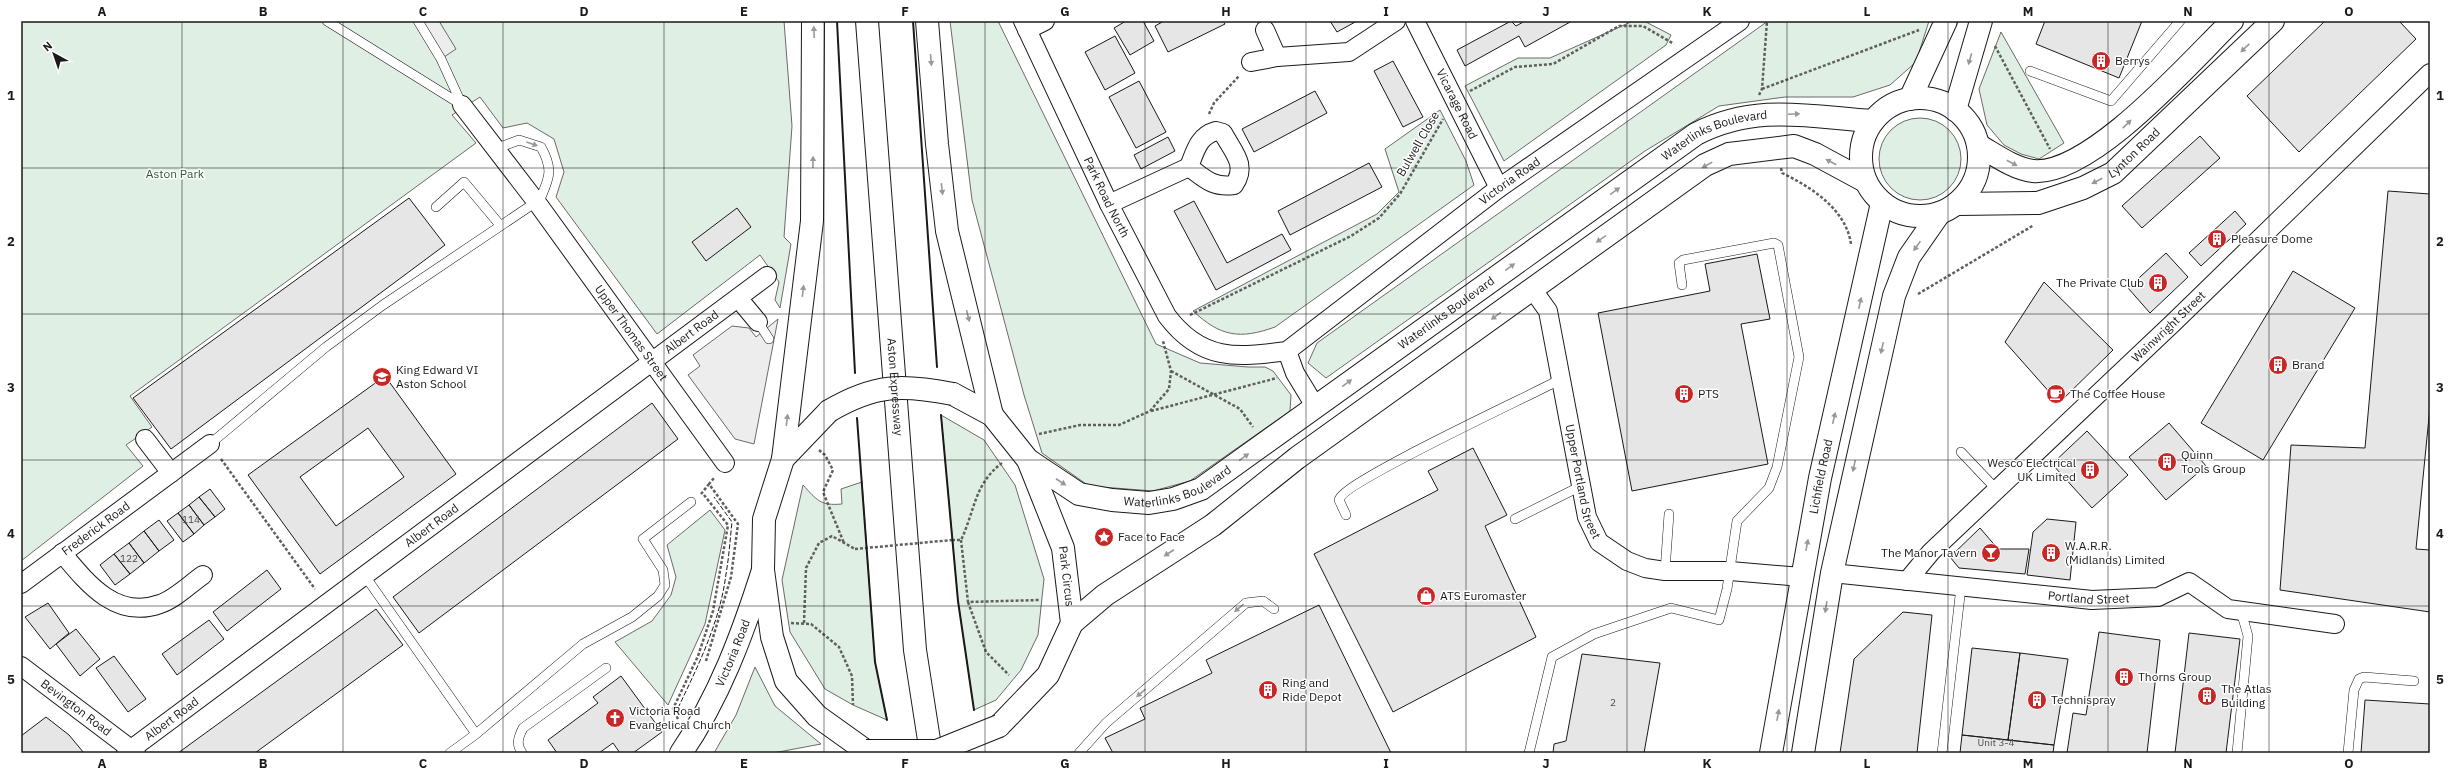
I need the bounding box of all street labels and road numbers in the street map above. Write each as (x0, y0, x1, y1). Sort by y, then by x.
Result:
street label: Vicarage Road (1433, 66, 1481, 142)
street label: Waterlinks Boulevard (1658, 107, 1768, 163)
street label: Bulwell Close (1393, 108, 1442, 179)
street label: Lynton Road (2106, 124, 2163, 181)
street label: Park Road North (1081, 154, 1133, 240)
street label: Victoria Road (1476, 154, 1543, 208)
street label: Waterlinks Boulevard (1395, 273, 1497, 352)
street label: Upper Thomas Street (592, 282, 671, 384)
street label: Wainwright Street (2128, 288, 2208, 365)
street label: Albert Road (661, 307, 721, 357)
street label: Aston Expressway (884, 337, 907, 436)
street label: Upper Portland Street (1563, 423, 1604, 541)
street label: Lichfield Road (1806, 438, 1836, 515)
street label: Waterlinks Boulevard (1123, 462, 1234, 510)
street label: Frederick Road (58, 498, 133, 558)
street label: Albert Road (401, 500, 461, 550)
street label: Park Circus (1056, 545, 1078, 607)
street label: Portland Street (2047, 587, 2130, 607)
street label: Victoria Road (712, 617, 753, 689)
street label: Bevington Road (38, 676, 115, 739)
street label: Albert Road (141, 694, 201, 744)

